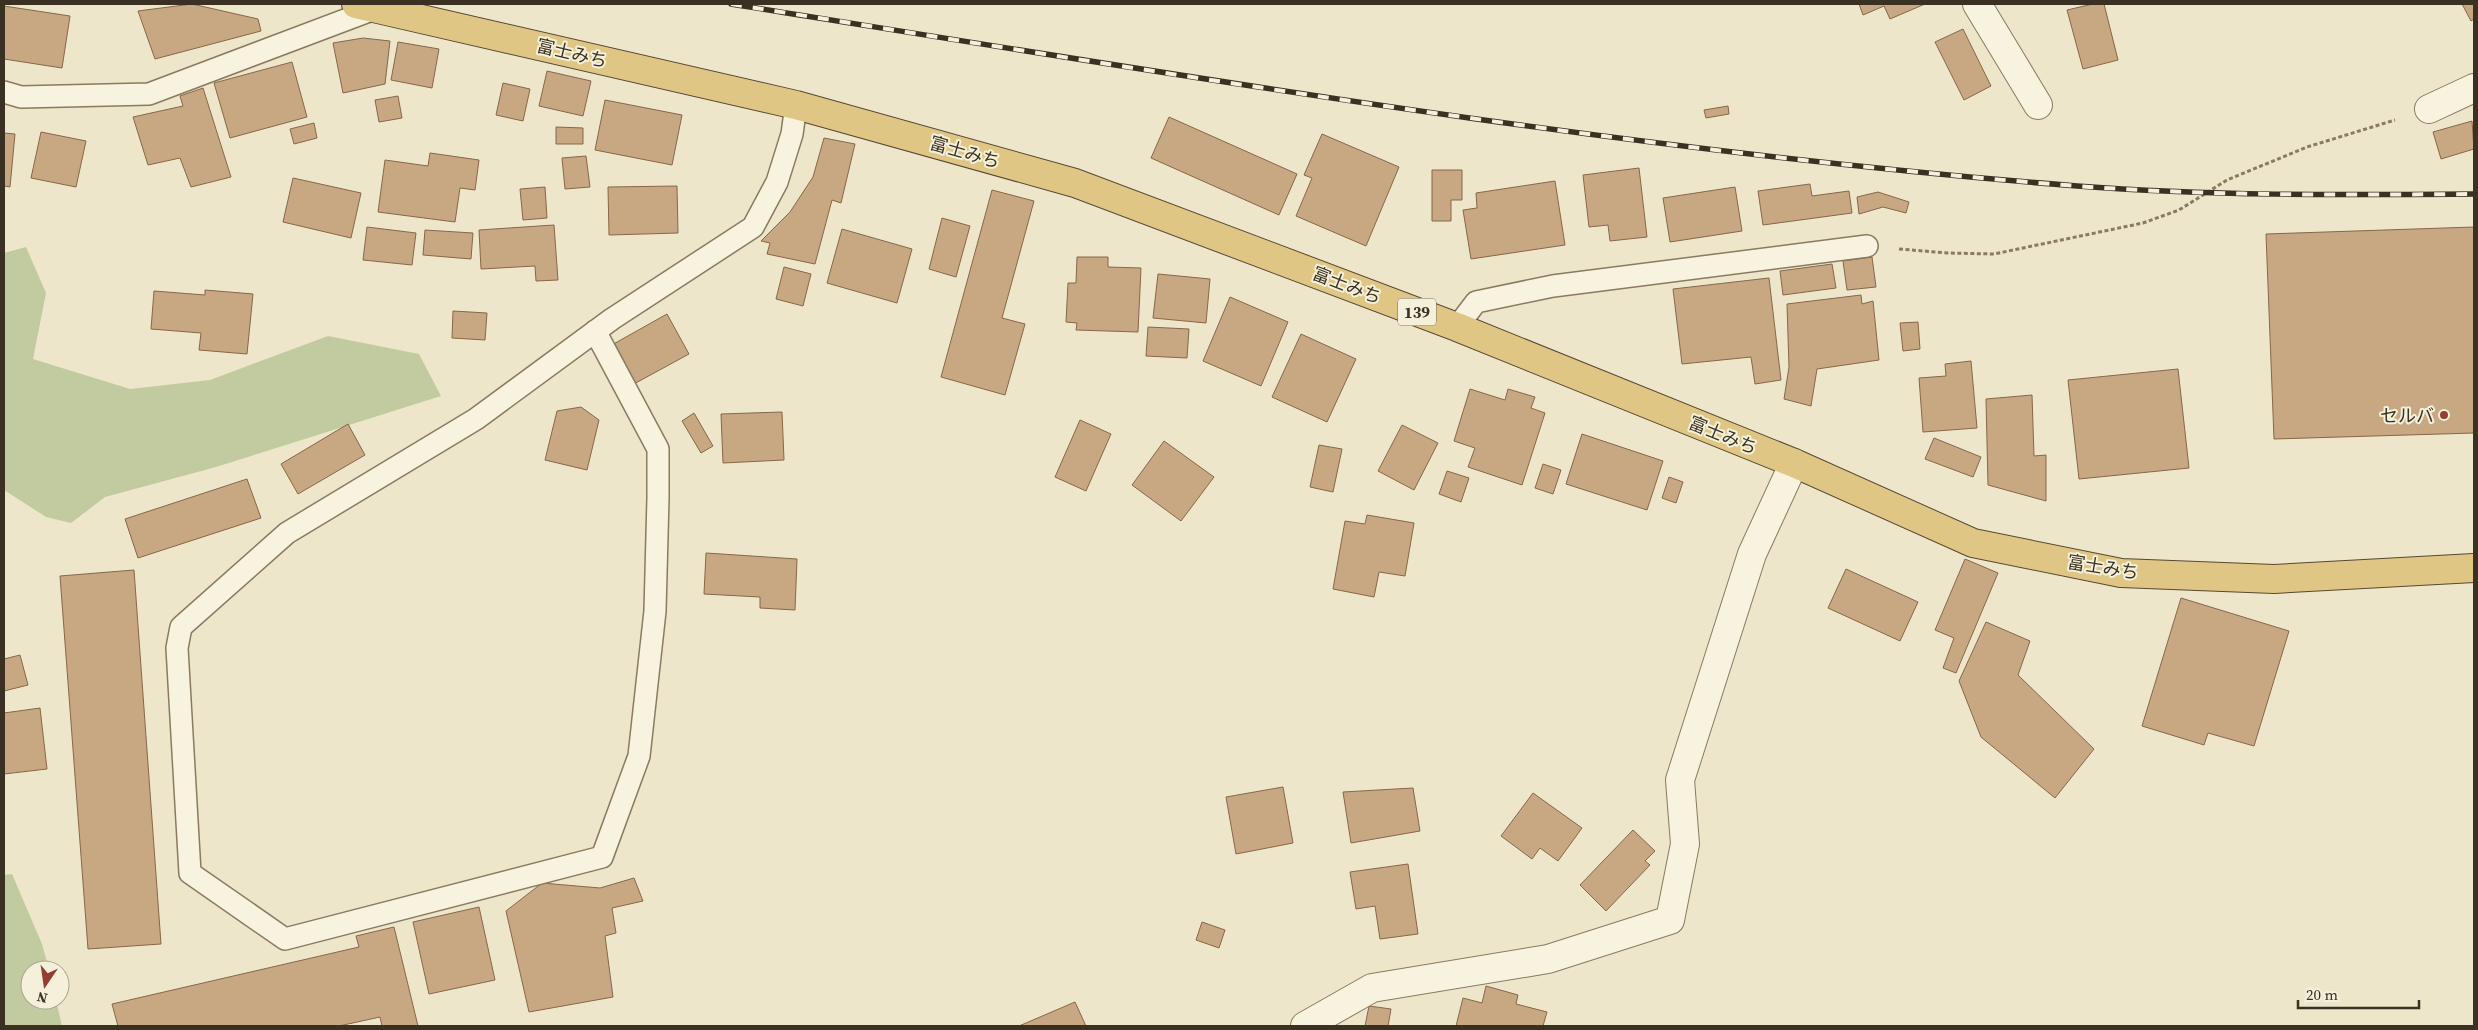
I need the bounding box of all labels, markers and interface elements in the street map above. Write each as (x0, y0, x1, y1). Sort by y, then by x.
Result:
street label: 富士みち (534, 33, 610, 73)
street label: 富士みち (927, 130, 1003, 174)
street label: 富士みち (1309, 260, 1385, 310)
road number: 139 (1398, 298, 1436, 326)
place label: セルバ (2380, 403, 2434, 428)
marker: セルバ (2438, 409, 2450, 421)
street label: 富士みち (1685, 410, 1761, 460)
street label: 富士みち (2065, 549, 2141, 585)
north arrow (20, 960, 70, 1010)
scale bar (2298, 978, 2419, 1010)
text: 20 m (2306, 984, 2338, 1005)
text: N (35, 987, 49, 1009)

